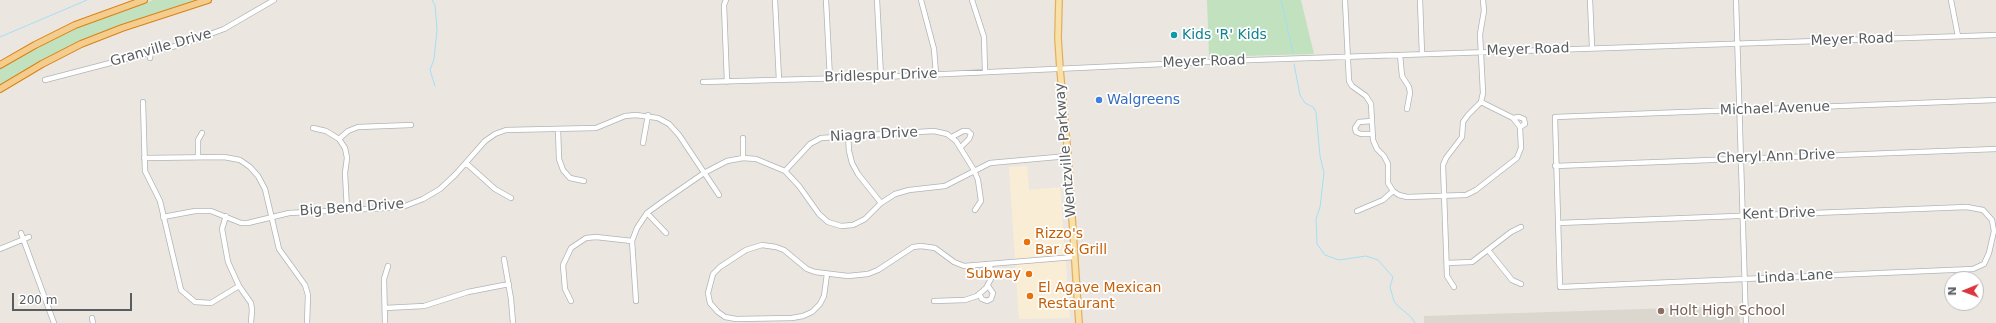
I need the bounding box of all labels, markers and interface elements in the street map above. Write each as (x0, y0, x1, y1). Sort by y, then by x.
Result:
street label: Granville Drive (109, 26, 213, 70)
place label: Kids 'R' Kids (1182, 27, 1267, 43)
marker: Kids 'R' Kids (1169, 30, 1179, 40)
street label: Meyer Road (1810, 30, 1894, 50)
street label: Meyer Road (1486, 40, 1570, 60)
street label: Meyer Road (1162, 52, 1246, 72)
street label: Bridlespur Drive (824, 66, 938, 86)
street label: Wentzville Parkway (1052, 82, 1080, 218)
place label: Walgreens (1107, 92, 1180, 108)
marker: Walgreens (1094, 95, 1104, 105)
street label: Michael Avenue (1720, 99, 1830, 119)
street label: Niagra Drive (830, 124, 918, 146)
street label: Cheryl Ann Drive (1716, 147, 1836, 167)
street label: Big Bend Drive (299, 196, 405, 220)
street label: Kent Drive (1742, 204, 1816, 224)
place label: Rizzo's Bar & Grill (1035, 226, 1107, 258)
marker: Rizzo's Bar & Grill (1022, 237, 1032, 247)
place label: Subway (966, 266, 1021, 282)
street label: Linda Lane (1756, 267, 1834, 287)
marker: Subway (1024, 269, 1034, 279)
north arrow (1944, 271, 1984, 311)
place label: El Agave Mexican Restaurant (1038, 280, 1161, 312)
scale bar (14, 285, 134, 311)
text: N (1946, 286, 1959, 296)
marker: El Agave Mexican Restaurant (1025, 291, 1035, 301)
text: 200 m (19, 293, 57, 307)
place label: Holt High School (1669, 303, 1785, 319)
marker: Holt High School (1656, 306, 1666, 316)

